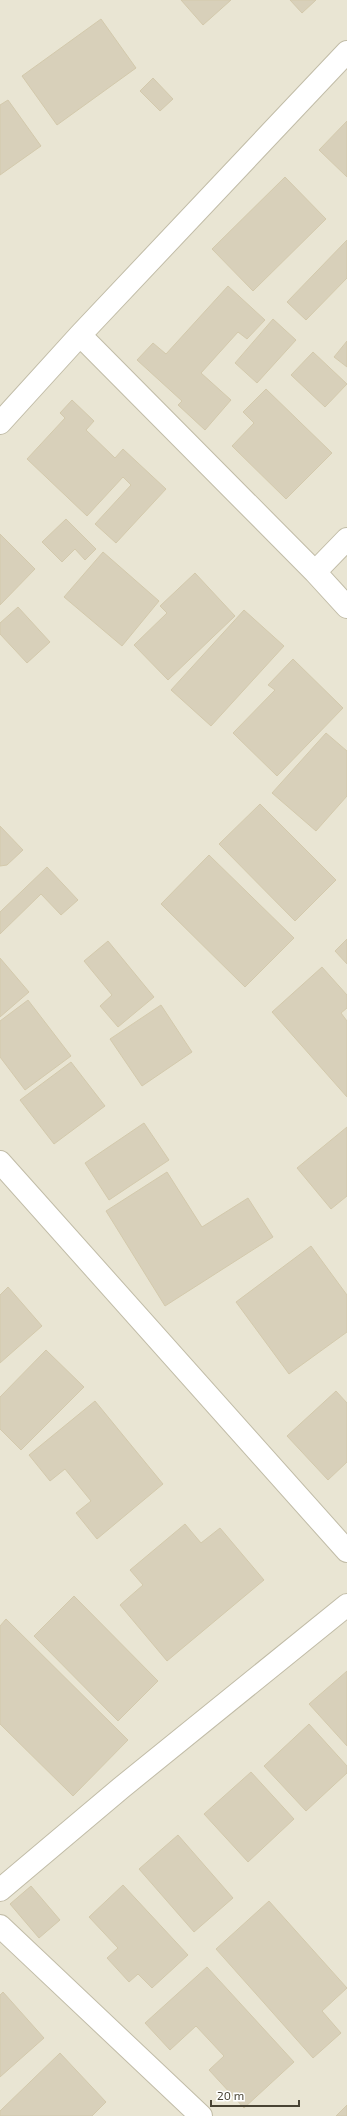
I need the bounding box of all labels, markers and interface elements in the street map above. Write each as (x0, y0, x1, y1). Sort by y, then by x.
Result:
scale bar (211, 2082, 299, 2108)
text: 20 m (217, 2088, 244, 2102)

